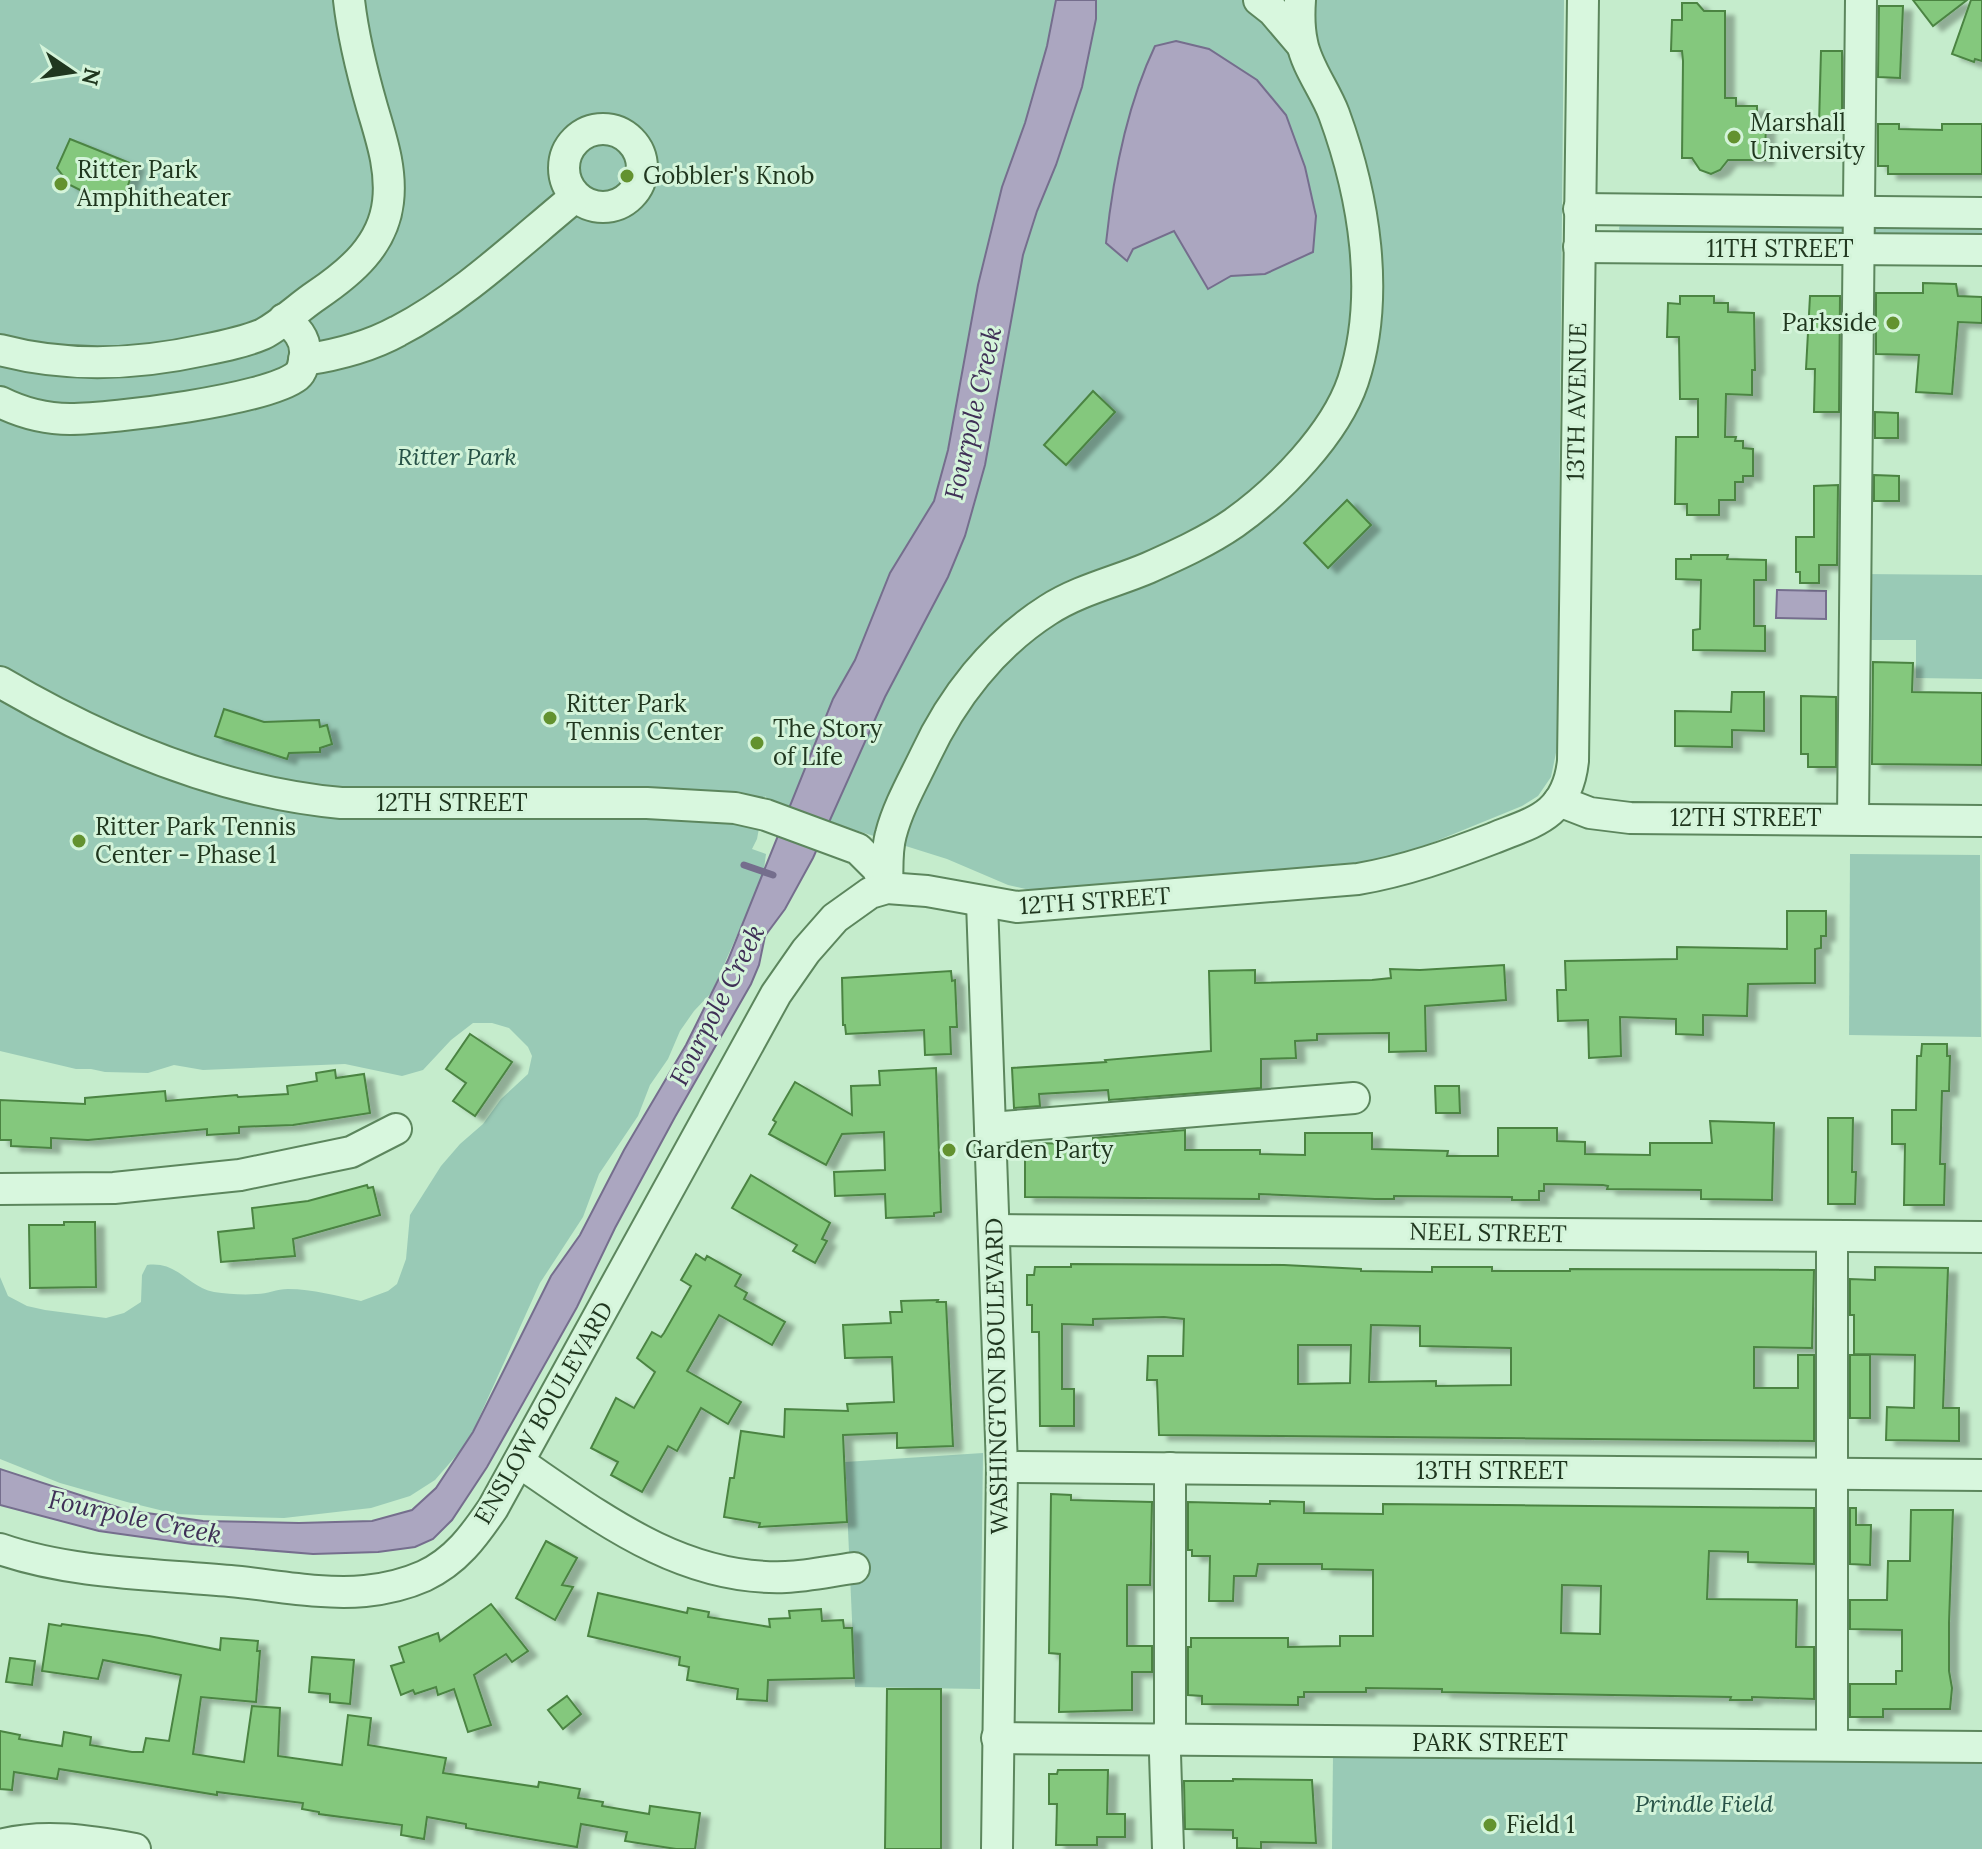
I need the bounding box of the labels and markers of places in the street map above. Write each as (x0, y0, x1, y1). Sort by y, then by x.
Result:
place label: Marshall University (1750, 107, 1865, 166)
marker: Marshall University (1725, 128, 1743, 146)
place label: Ritter Park Amphitheater (76, 154, 231, 213)
place label: Gobbler's Knob (643, 160, 815, 191)
marker: Gobbler's Knob (618, 167, 636, 185)
marker: Ritter Park Amphitheater (52, 175, 70, 193)
place label: Parkside (1782, 307, 1877, 338)
marker: Parkside (1884, 314, 1902, 332)
place label: Ritter Park Tennis Center (566, 688, 724, 747)
marker: Ritter Park Tennis Center (541, 709, 559, 727)
place label: The Story of Life (773, 713, 883, 772)
marker: The Story of Life (748, 734, 766, 752)
place label: Ritter Park Tennis Center - Phase 1 (95, 811, 296, 870)
marker: Ritter Park Tennis Center - Phase 1 (70, 832, 88, 850)
place label: Garden Party (965, 1134, 1114, 1165)
marker: Garden Party (940, 1141, 958, 1159)
place label: Field 1 (1506, 1809, 1575, 1840)
marker: Field 1 (1481, 1816, 1499, 1834)

